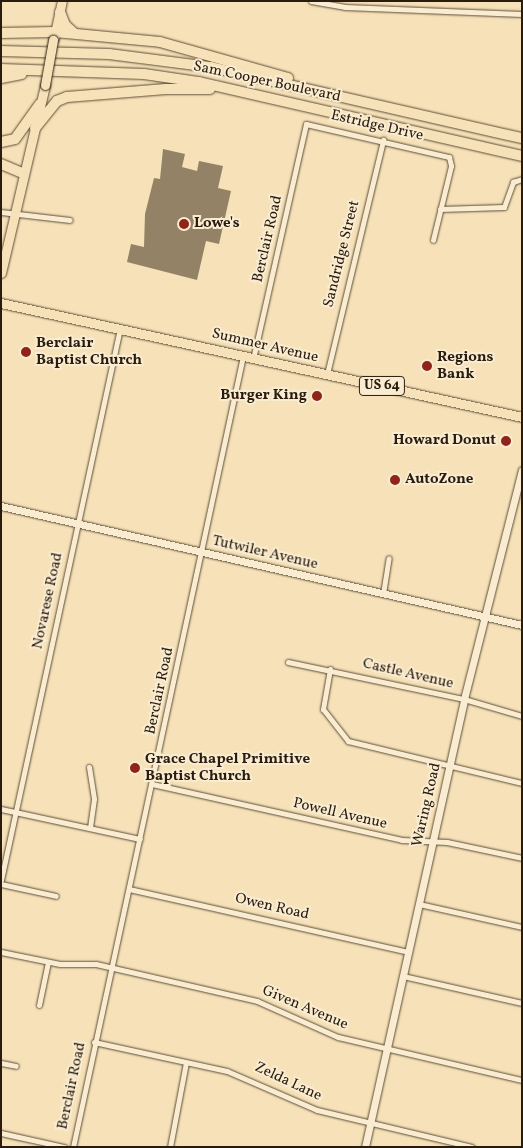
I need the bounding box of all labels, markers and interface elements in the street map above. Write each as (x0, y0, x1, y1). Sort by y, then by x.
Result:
street label: Sam Cooper Boulevard (192, 58, 342, 106)
street label: Estridge Drive (329, 107, 425, 145)
street label: Berclair Road (249, 194, 287, 284)
street label: Sandridge Street (320, 199, 364, 309)
place label: Lowe's (194, 215, 240, 233)
marker: Lowe's (178, 218, 190, 230)
street label: Summer Avenue (210, 325, 320, 367)
place label: Berclair Baptist Church (36, 334, 142, 369)
marker: Berclair Baptist Church (20, 346, 32, 358)
place label: Regions Bank (437, 348, 494, 383)
marker: Regions Bank (421, 360, 433, 372)
road number: US 64 (358, 374, 406, 398)
place label: Burger King (220, 387, 307, 405)
marker: Burger King (311, 390, 323, 402)
place label: Howard Donut (393, 432, 496, 450)
marker: Howard Donut (500, 435, 512, 447)
place label: AutoZone (405, 471, 473, 489)
marker: AutoZone (389, 474, 401, 486)
street label: Tutwiler Avenue (210, 532, 320, 574)
street label: Novarese Road (29, 551, 67, 651)
street label: Berclair Road (142, 646, 178, 736)
street label: Castle Avenue (361, 655, 455, 693)
place label: Grace Chapel Primitive Baptist Church (145, 750, 310, 785)
street label: Waring Road (409, 761, 445, 849)
marker: Grace Chapel Primitive Baptist Church (129, 762, 141, 774)
street label: Powell Avenue (291, 794, 389, 834)
street label: Owen Road (233, 890, 311, 924)
street label: Given Avenue (259, 982, 351, 1034)
street label: Berclair Road (54, 1041, 90, 1131)
street label: Zelda Lane (252, 1059, 324, 1105)

